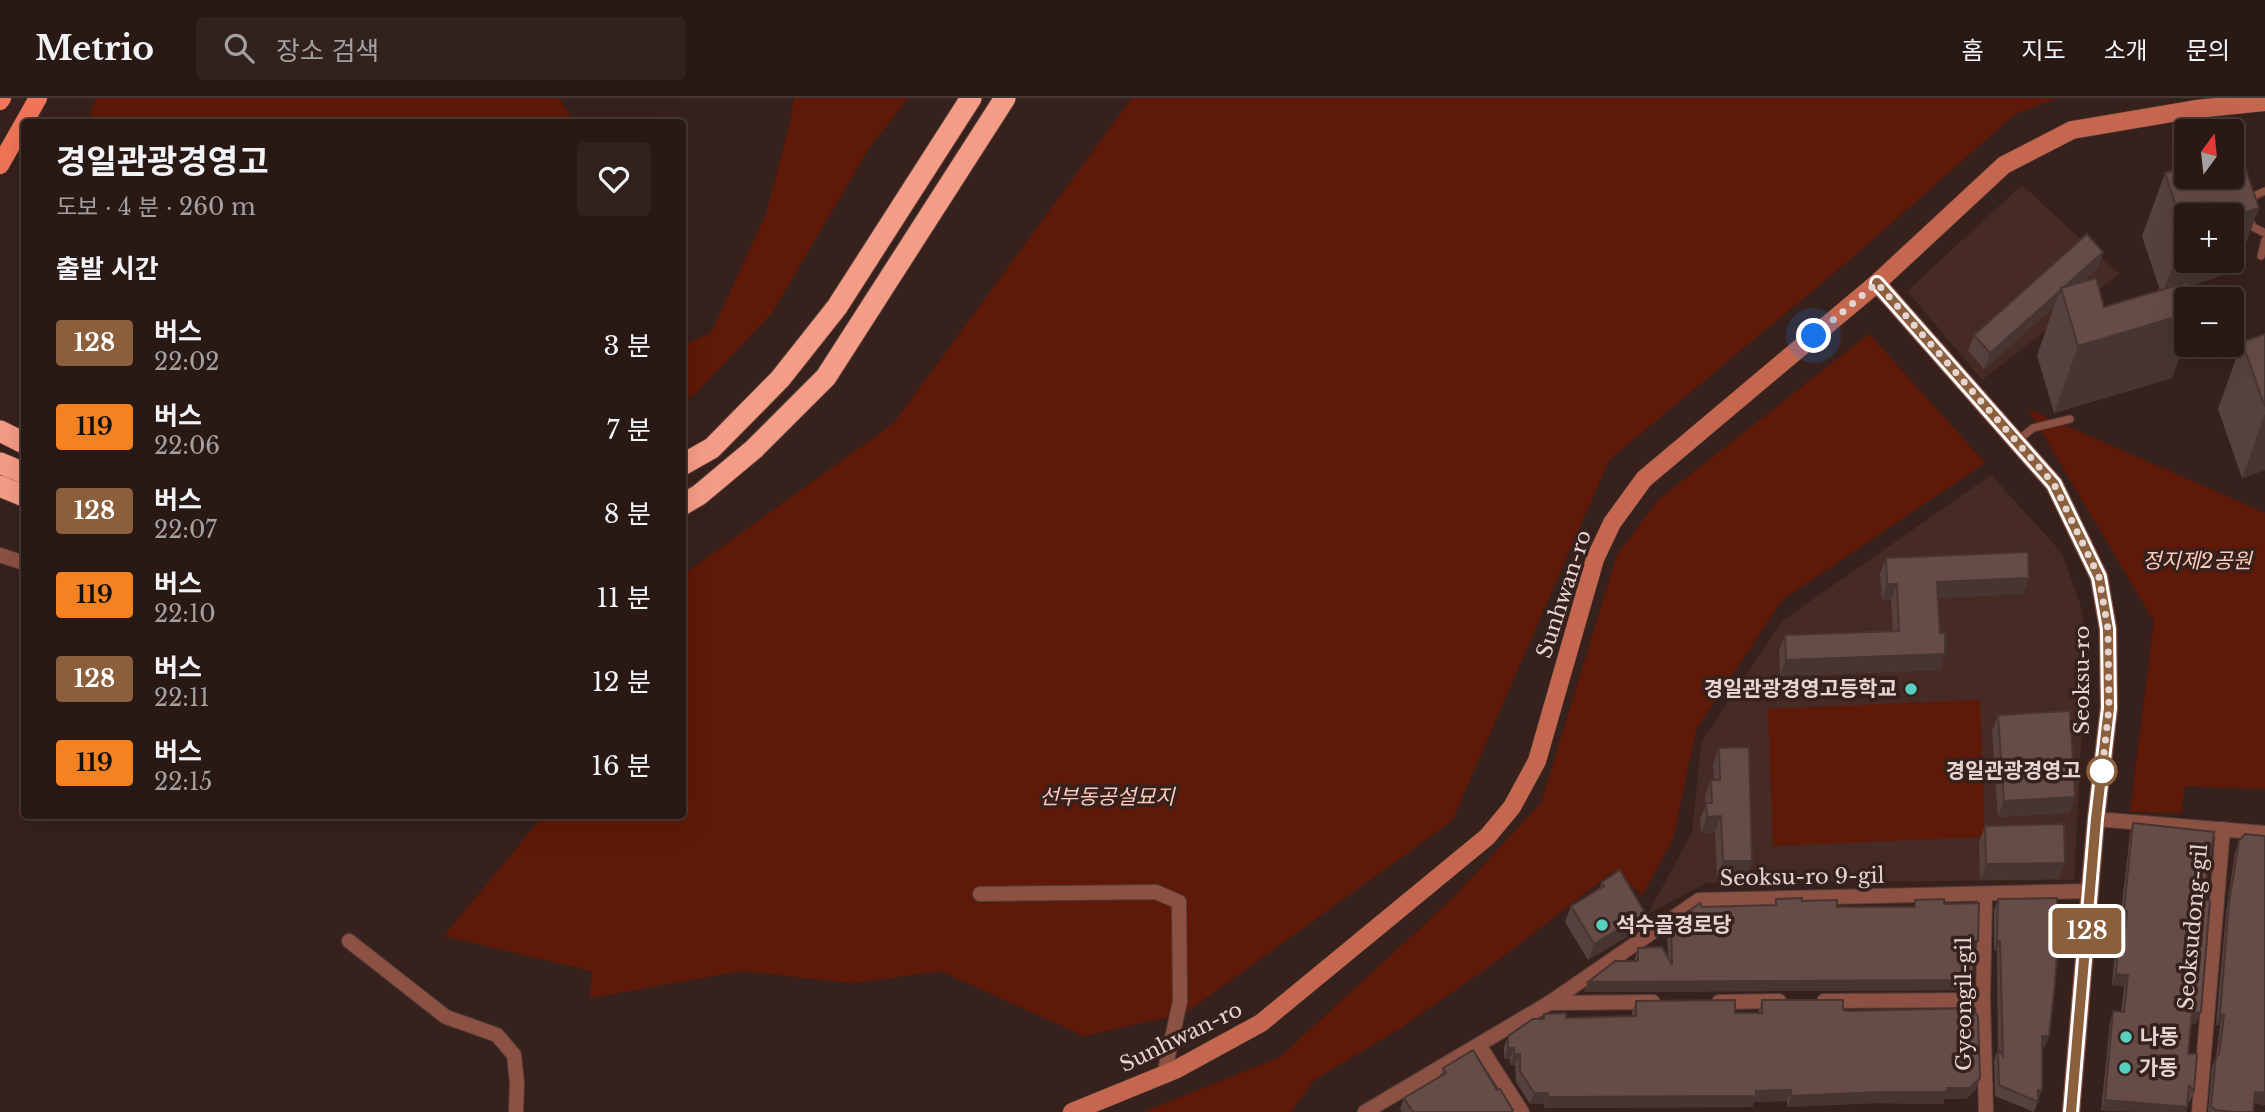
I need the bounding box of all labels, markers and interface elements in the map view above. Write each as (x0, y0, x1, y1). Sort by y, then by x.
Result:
search box (196, 17, 686, 80)
text: Metrio (35, 28, 154, 69)
icon: search (220, 29, 258, 67)
text: 장소 검색 (276, 35, 379, 67)
text: 홈 (1961, 36, 1983, 65)
text: 지도 (2021, 36, 2066, 65)
text: 소개 (2104, 36, 2148, 65)
text: 문의 (2186, 36, 2230, 65)
north arrow (2174, 119, 2244, 189)
map controls (2174, 119, 2244, 357)
text: 경일관광경영고 (56, 141, 269, 182)
button: heart (577, 142, 651, 216)
text: 도보 · 4 분 · 260 m (56, 193, 256, 221)
button: + (2174, 203, 2244, 273)
text: 출발 시간 (56, 253, 159, 285)
button: − (2174, 287, 2244, 357)
text: 버스 (154, 316, 202, 348)
your location (1796, 318, 1831, 353)
text: 128 (74, 328, 115, 357)
text: 3 분 (604, 330, 651, 362)
text: 22:02 (154, 348, 219, 376)
text: 버스 (154, 400, 202, 432)
text: 119 (76, 412, 113, 441)
text: 7 분 (607, 414, 651, 446)
text: 22:06 (154, 432, 220, 460)
text: 버스 (154, 484, 202, 516)
text: 128 (74, 496, 115, 525)
text: 8 분 (604, 498, 651, 530)
text: 22:07 (154, 516, 217, 544)
street label: Sunhwan-ro (1531, 527, 1597, 661)
park label: 정지제2공원 (2142, 548, 2254, 574)
text: 버스 (154, 568, 202, 600)
text: 119 (76, 580, 113, 609)
text: 11 분 (596, 582, 651, 614)
text: 22:10 (154, 600, 216, 628)
street label: Seoksu-ro (2069, 625, 2095, 735)
text: 버스 (154, 652, 202, 684)
text: 128 (74, 664, 115, 693)
text: 12 분 (592, 666, 651, 698)
place label: 경일관광경영고등학교 (1704, 676, 1897, 702)
marker: 경일관광경영고등학교 (1903, 681, 1919, 697)
text: 22:11 (154, 684, 209, 712)
text: 버스 (154, 736, 202, 768)
text: 119 (76, 748, 113, 777)
text: 16 분 (591, 750, 651, 782)
marker: 경일관광경영고 (2087, 756, 2117, 786)
place label: 경일관광경영고 (1946, 758, 2081, 784)
text: 22:15 (154, 768, 212, 796)
park label: 선부동공설묘지 (1039, 784, 1176, 810)
street label: Seoksudong-gil (2173, 842, 2213, 1011)
street label: Seoksu-ro 9-gil (1719, 863, 1885, 891)
line badge: 128 (2047, 908, 2127, 954)
place label: 석수골경로당 (1616, 912, 1732, 938)
text: 128 (2066, 916, 2108, 945)
marker: 석수골경로당 (1594, 917, 1610, 933)
street label: Gyeongil-gil (1951, 937, 1977, 1071)
street label: Sunhwan-ro (1115, 996, 1247, 1078)
place label: 나동 (2140, 1024, 2179, 1050)
marker: 나동 (2118, 1029, 2134, 1045)
place label: 가동 (2139, 1055, 2178, 1081)
marker: 가동 (2117, 1060, 2133, 1076)

